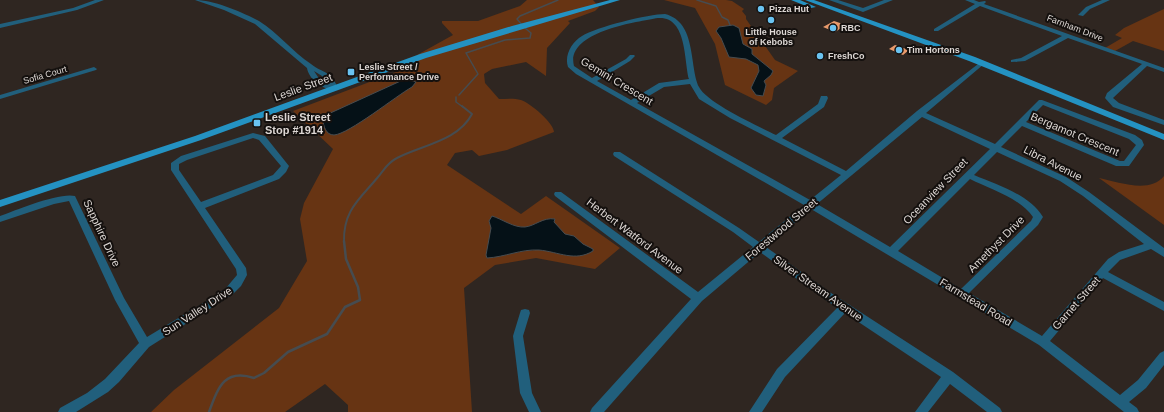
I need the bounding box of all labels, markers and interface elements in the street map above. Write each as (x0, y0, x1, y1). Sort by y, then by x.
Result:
marker: Pizza Hut (756, 4, 766, 14)
place label: Pizza Hut (769, 4, 809, 14)
street label: Farnham Drive (1045, 13, 1105, 43)
marker: Little House of Kebobs (766, 15, 776, 25)
marker: RBC (828, 23, 838, 33)
place label: RBC (841, 23, 861, 33)
place label: Little House of Kebobs (745, 27, 797, 47)
marker: Tim Hortons (894, 45, 904, 55)
place label: Tim Hortons (907, 45, 960, 55)
marker: FreshCo (815, 51, 825, 61)
place label: FreshCo (828, 51, 865, 61)
street label: Gemini Crescent (579, 55, 655, 107)
place label: Leslie Street / Performance Drive (359, 62, 439, 82)
street label: Sofia Court (22, 64, 68, 86)
marker: Leslie Street / Performance Drive (346, 67, 356, 77)
street label: Leslie Street (272, 71, 334, 103)
street label: Bergamot Crescent (1029, 110, 1121, 158)
place label: Leslie Street Stop #1914 (265, 111, 331, 136)
marker: Leslie Street Stop #1914 (252, 118, 262, 128)
street label: Libra Avenue (1022, 143, 1084, 183)
street label: Oceanview Street (901, 156, 969, 226)
street label: Herbert Watford Avenue (585, 196, 685, 276)
street label: Forestwood Street (743, 196, 819, 262)
street label: Sapphire Drive (81, 197, 123, 269)
street label: Amethyst Drive (965, 213, 1027, 275)
street label: Silver Stream Avenue (771, 253, 865, 323)
street label: Garnet Street (1050, 274, 1102, 332)
street label: Farmstead Road (938, 276, 1014, 328)
street label: Sun Valley Drive (160, 284, 234, 338)

